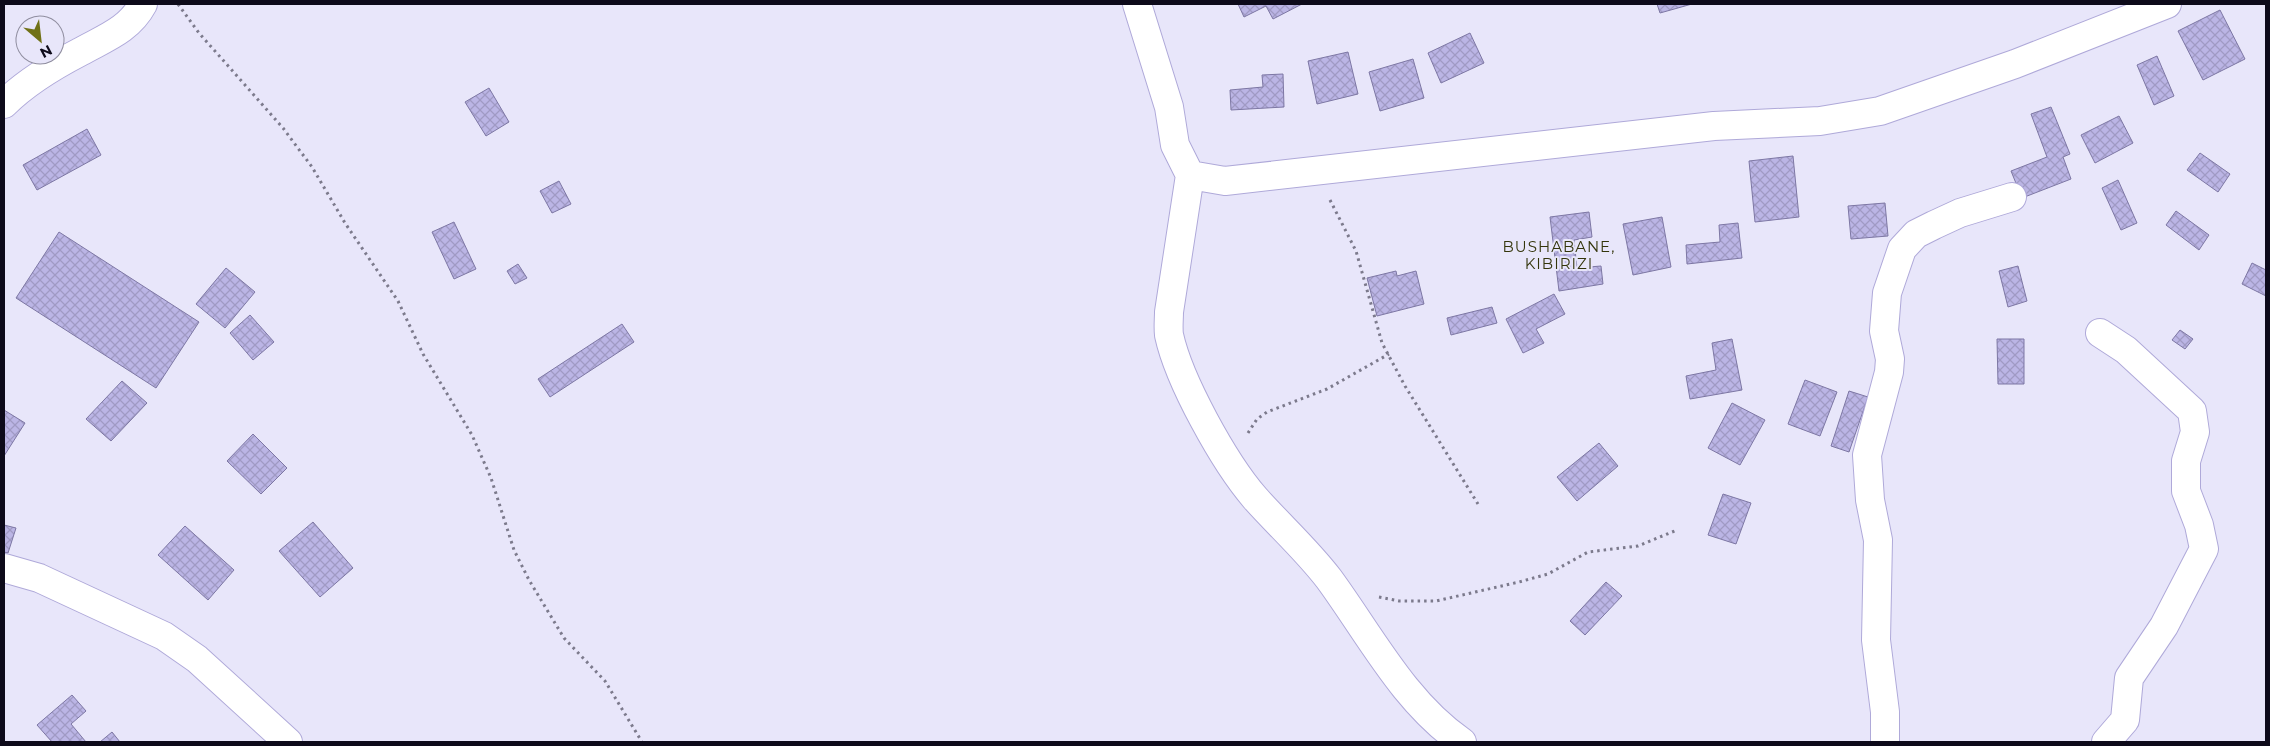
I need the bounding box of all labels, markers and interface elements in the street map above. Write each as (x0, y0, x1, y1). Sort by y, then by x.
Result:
north arrow (15, 15, 65, 65)
text: N (37, 41, 55, 62)
district label: BUSHABANE, KIBIRIZI (1503, 237, 1615, 273)

